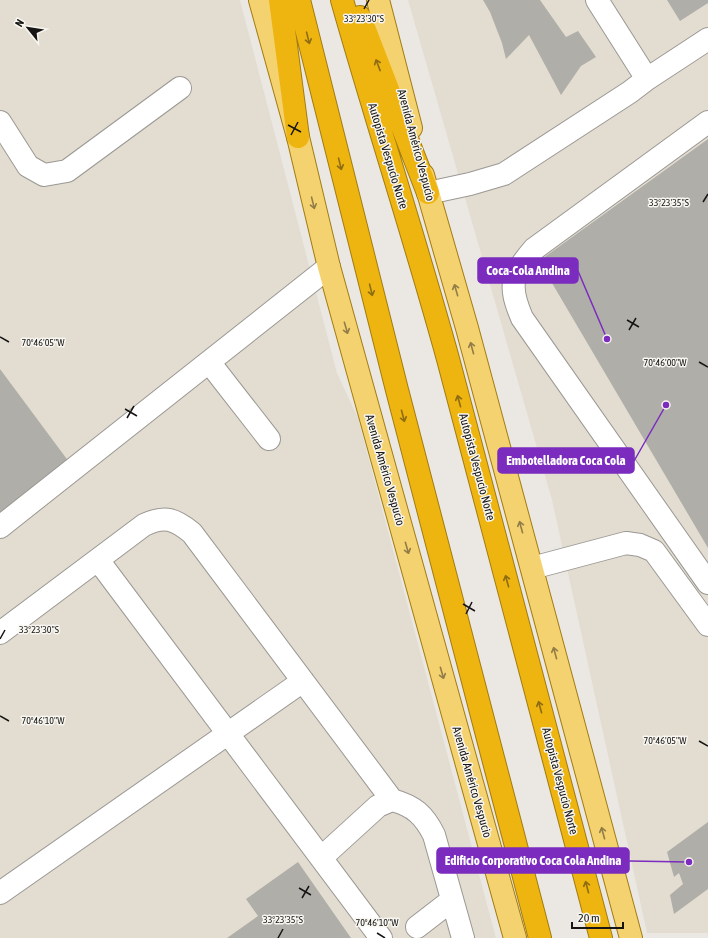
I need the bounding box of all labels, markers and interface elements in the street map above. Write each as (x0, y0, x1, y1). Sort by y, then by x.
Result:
north arrow (8, 8, 48, 48)
text: 33°23'30"S (344, 13, 384, 24)
text: N (13, 17, 26, 29)
one-way arrow (305, 31, 313, 44)
one-way arrow (374, 60, 382, 72)
street label: Avenida Américo Vespucio (394, 88, 438, 203)
street label: Autopista Vespucio Norte (365, 101, 411, 211)
one-way arrow (336, 157, 344, 170)
one-way arrow (310, 196, 318, 209)
text: 33°23'35"S (649, 197, 689, 208)
callout: Coca-Cola Andina (478, 258, 578, 283)
text: Coca-Cola Andina (486, 263, 570, 278)
one-way arrow (368, 283, 375, 296)
one-way arrow (452, 284, 459, 297)
one-way arrow (343, 322, 350, 335)
text: 70°46'05"W (21, 337, 65, 348)
one-way arrow (468, 342, 476, 355)
text: 70°46'00"W (643, 357, 687, 368)
one-way arrow (455, 395, 463, 408)
one-way arrow (400, 409, 408, 422)
street label: Autopista Vespucio Norte (456, 412, 498, 522)
street label: Avenida Américo Vespucio (362, 413, 408, 528)
callout: Embotelladora Coca Cola (498, 448, 634, 473)
text: Embotelladora Coca Cola (506, 453, 626, 468)
one-way arrow (517, 521, 524, 534)
one-way arrow (404, 541, 411, 554)
one-way arrow (503, 575, 510, 588)
text: 33°23'30"S (19, 624, 59, 635)
one-way arrow (550, 647, 558, 660)
one-way arrow (439, 667, 446, 680)
one-way arrow (536, 701, 543, 714)
text: 70°46'10"W (21, 715, 65, 726)
street label: Avenida Américo Vespucio (449, 725, 495, 840)
street label: Autopista Vespucio Norte (539, 726, 581, 836)
text: 70°46'05"W (643, 735, 687, 746)
one-way arrow (598, 826, 606, 839)
callout: Edificio Corporativo Coca Cola Andina (437, 848, 629, 873)
text: Edificio Corporativo Coca Cola Andina (445, 853, 621, 868)
one-way arrow (583, 881, 591, 894)
scale bar (572, 904, 623, 930)
text: 20 m (578, 911, 600, 925)
text: 33°23'35"S (263, 914, 303, 925)
text: 70°46'10"W (355, 917, 399, 928)

